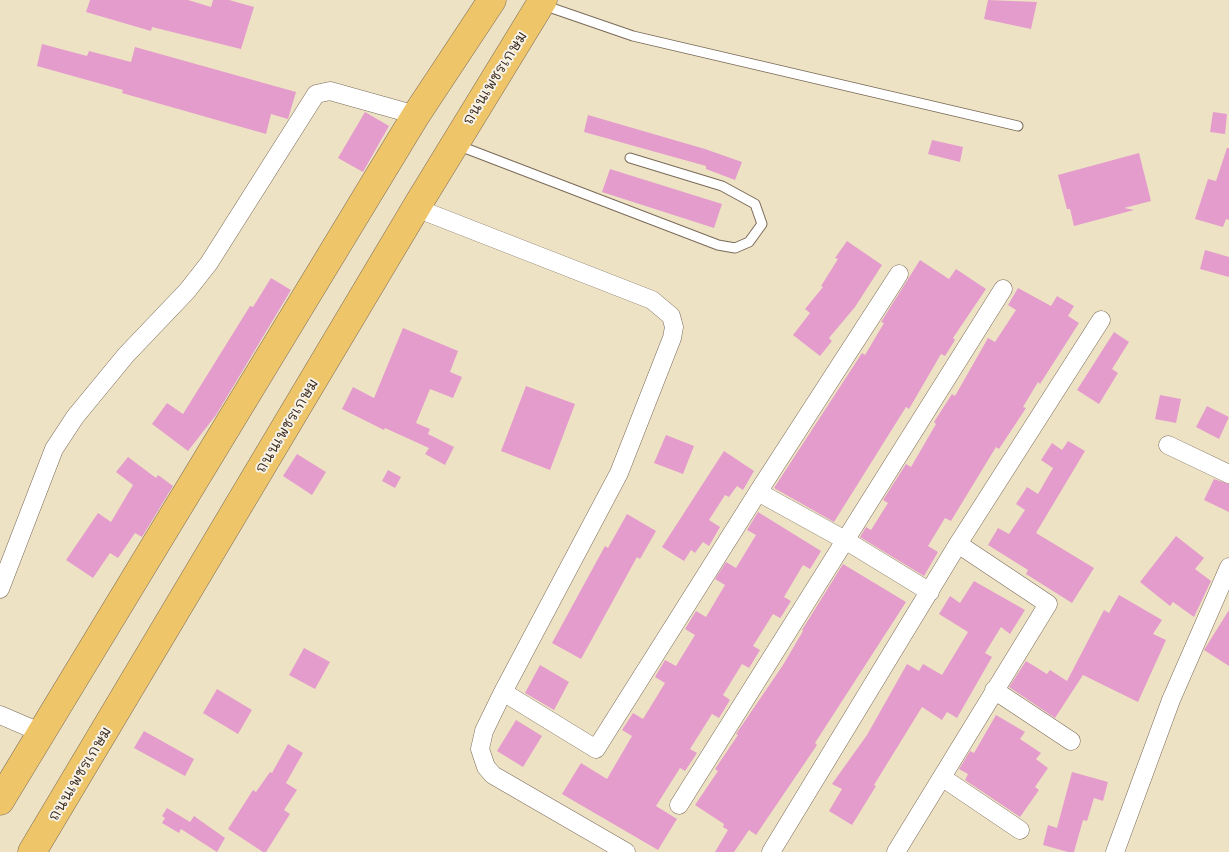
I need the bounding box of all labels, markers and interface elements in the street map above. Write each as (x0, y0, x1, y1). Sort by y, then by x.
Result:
street label: ถนนเพชรเกษม (459, 28, 531, 128)
street label: ถนนเพชรเกษม (252, 375, 322, 477)
street label: ถนนเพชรเกษม (45, 723, 115, 825)

